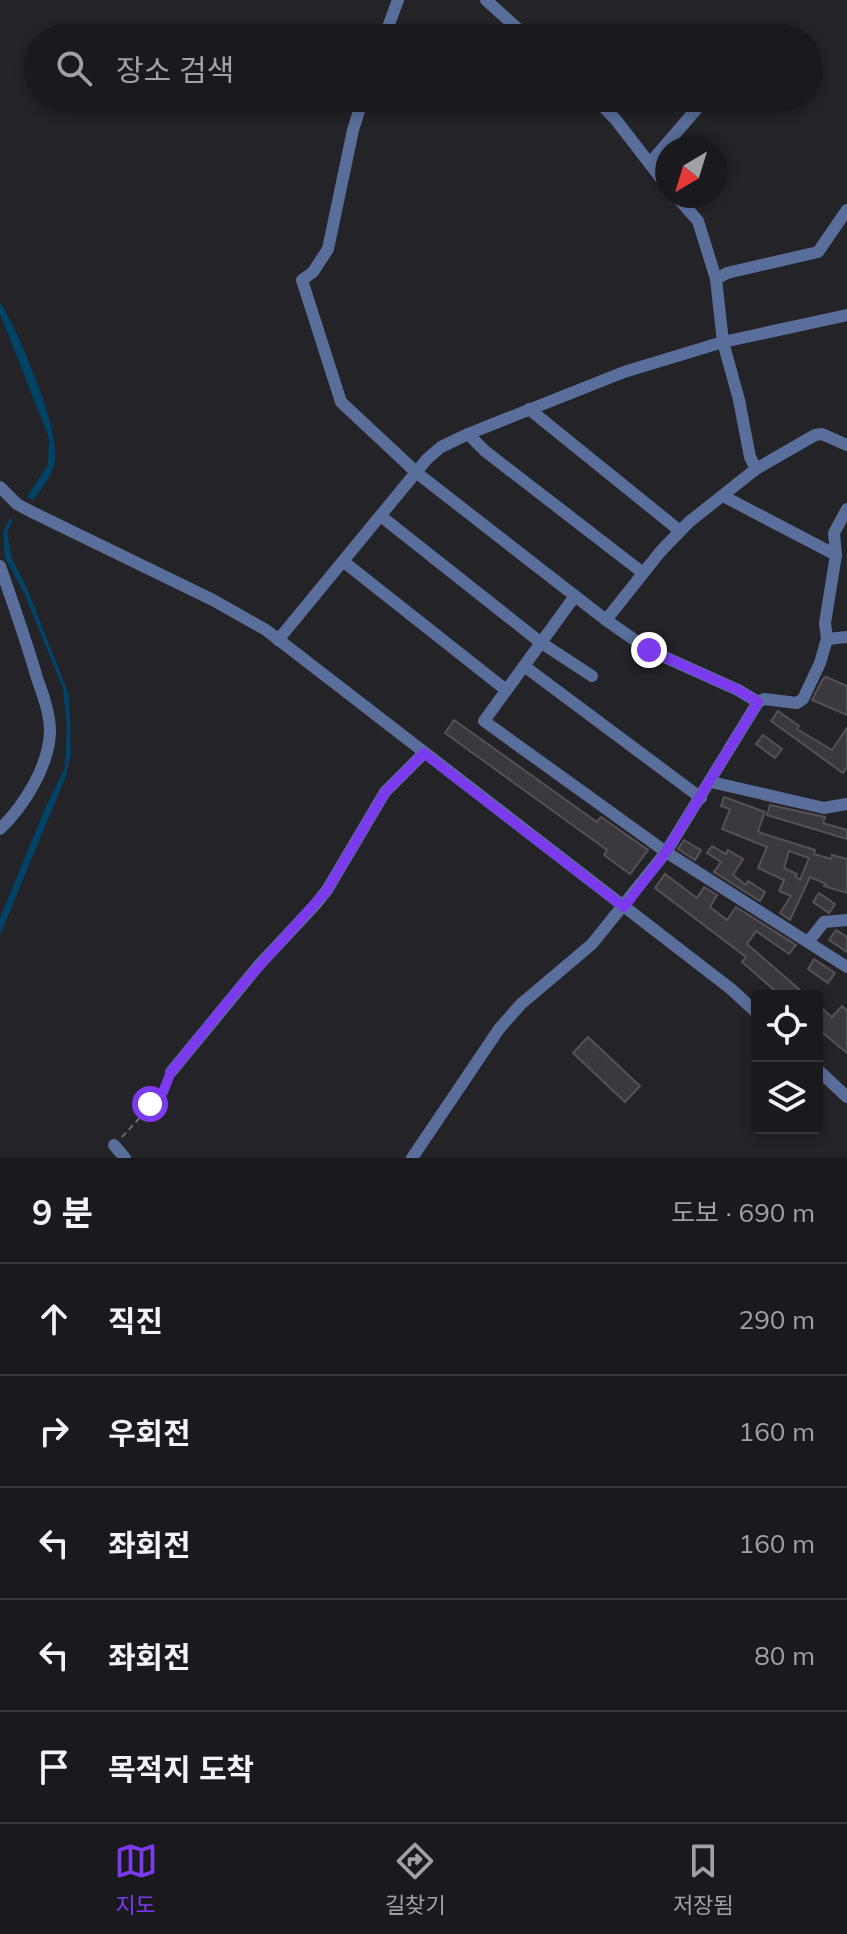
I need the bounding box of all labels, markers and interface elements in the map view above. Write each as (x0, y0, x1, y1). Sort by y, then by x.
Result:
search box (24, 24, 823, 112)
icon: search (52, 46, 96, 90)
text: 장소 검색 (116, 51, 234, 89)
north arrow (655, 136, 727, 208)
route end (631, 632, 667, 668)
map controls (751, 990, 823, 1134)
button: locate (751, 990, 823, 1062)
button: layers (751, 1062, 823, 1134)
route start (132, 1086, 168, 1122)
text: 9 분 (32, 1191, 93, 1234)
text: 도보 · 690 m (671, 1196, 815, 1229)
icon: ahead (32, 1297, 76, 1341)
text: 직진 (108, 1302, 163, 1340)
text: 290 m (739, 1303, 815, 1336)
icon: right (32, 1409, 76, 1453)
text: 우회전 (108, 1414, 191, 1452)
text: 160 m (739, 1415, 815, 1448)
icon: left (32, 1521, 76, 1565)
text: 좌회전 (108, 1526, 191, 1564)
text: 160 m (739, 1527, 815, 1560)
icon: left (32, 1633, 76, 1677)
text: 좌회전 (108, 1638, 191, 1676)
text: 80 m (754, 1639, 815, 1672)
icon: arrive (32, 1745, 76, 1789)
text: 목적지 도착 (108, 1750, 254, 1788)
tab: 지도 (114, 1839, 158, 1919)
tab: 길찾기 (385, 1839, 445, 1919)
tab: 저장됨 (673, 1839, 733, 1919)

